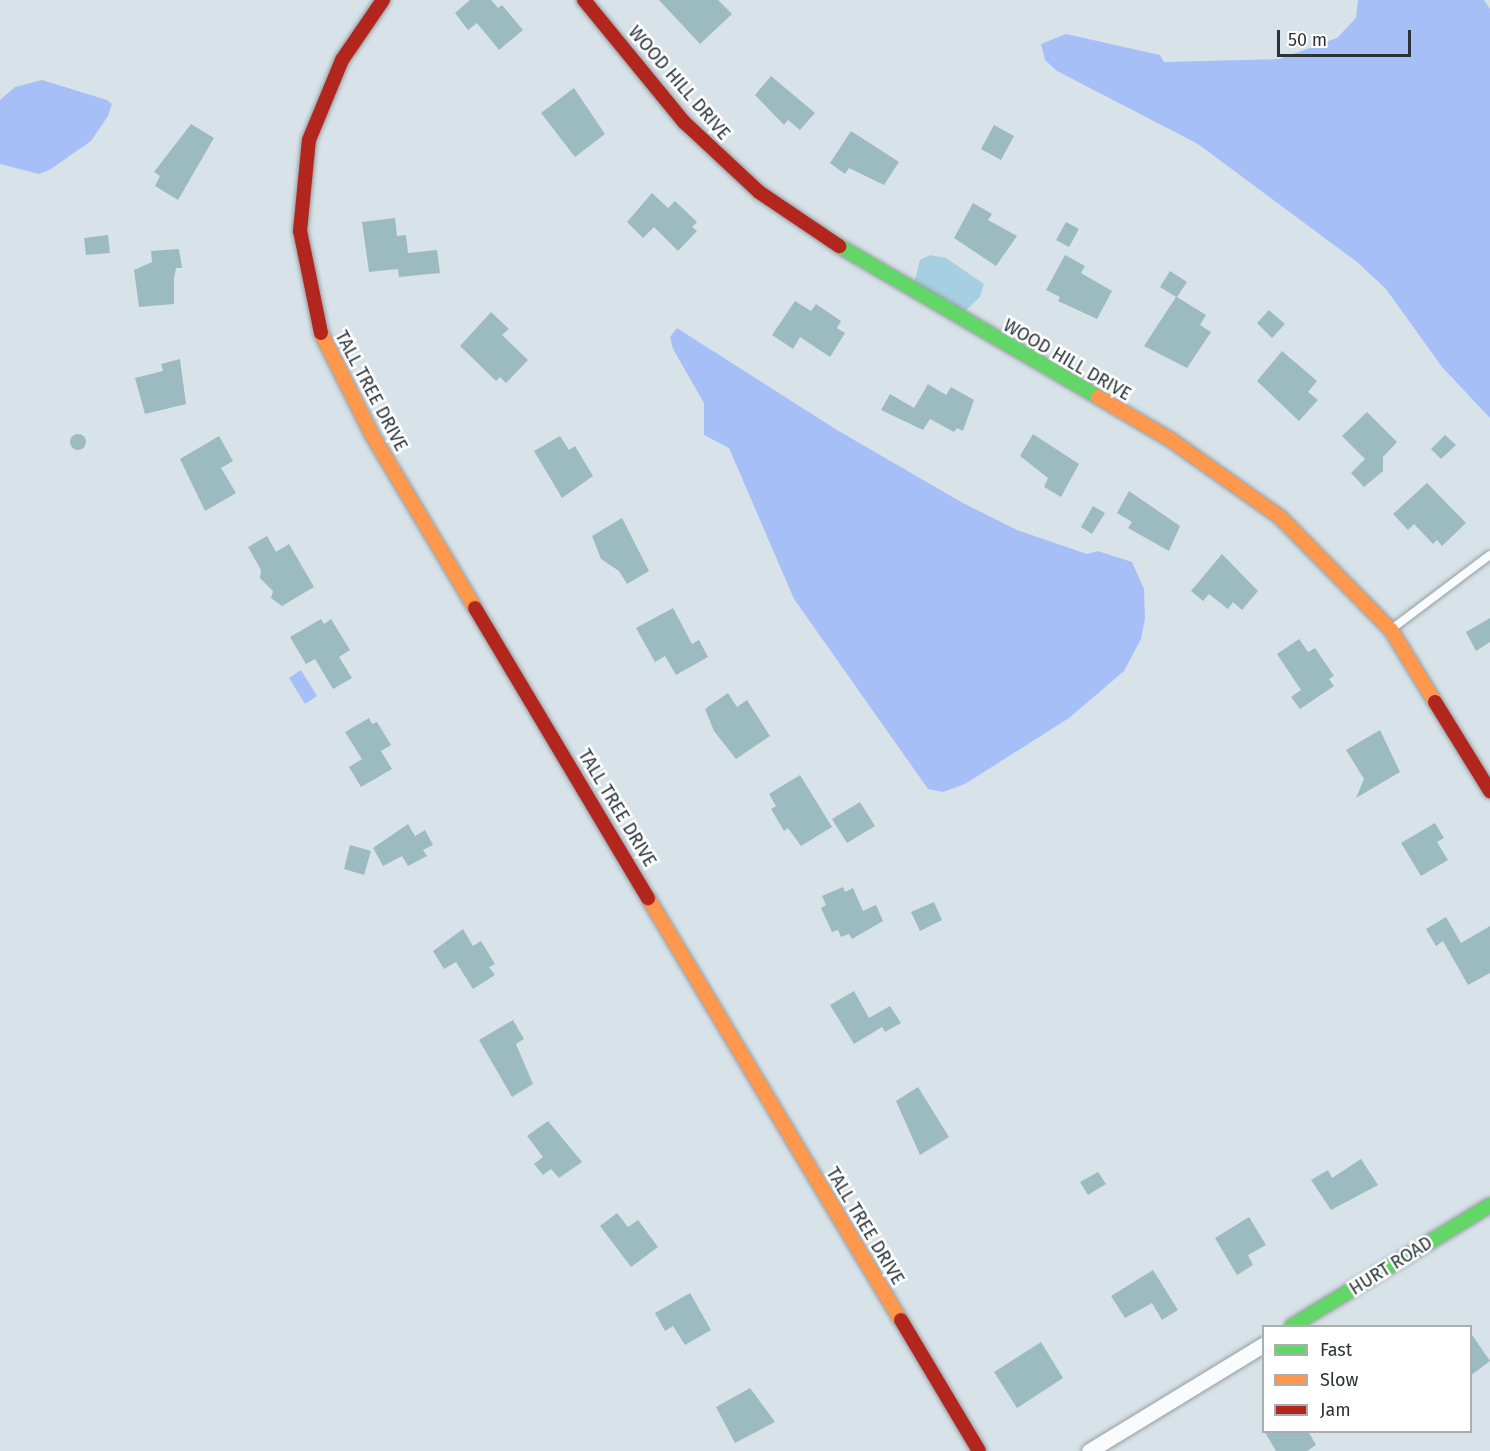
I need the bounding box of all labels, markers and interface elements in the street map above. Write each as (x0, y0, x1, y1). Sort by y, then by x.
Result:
scale bar (1280, 18, 1414, 56)
street label: WOOD HILL DRIVE (624, 22, 734, 144)
text: 50 m (1288, 29, 1327, 51)
street label: WOOD HILL DRIVE (999, 315, 1135, 405)
street label: TALL TREE DRIVE (330, 327, 412, 455)
street label: TALL TREE DRIVE (573, 745, 661, 871)
street label: TALL TREE DRIVE (821, 1163, 909, 1289)
street label: HURT ROAD (1346, 1232, 1436, 1300)
legend (1262, 1325, 1472, 1433)
text: Fast (1320, 1339, 1352, 1361)
text: Slow (1320, 1369, 1358, 1391)
text: Jam (1320, 1399, 1351, 1421)

